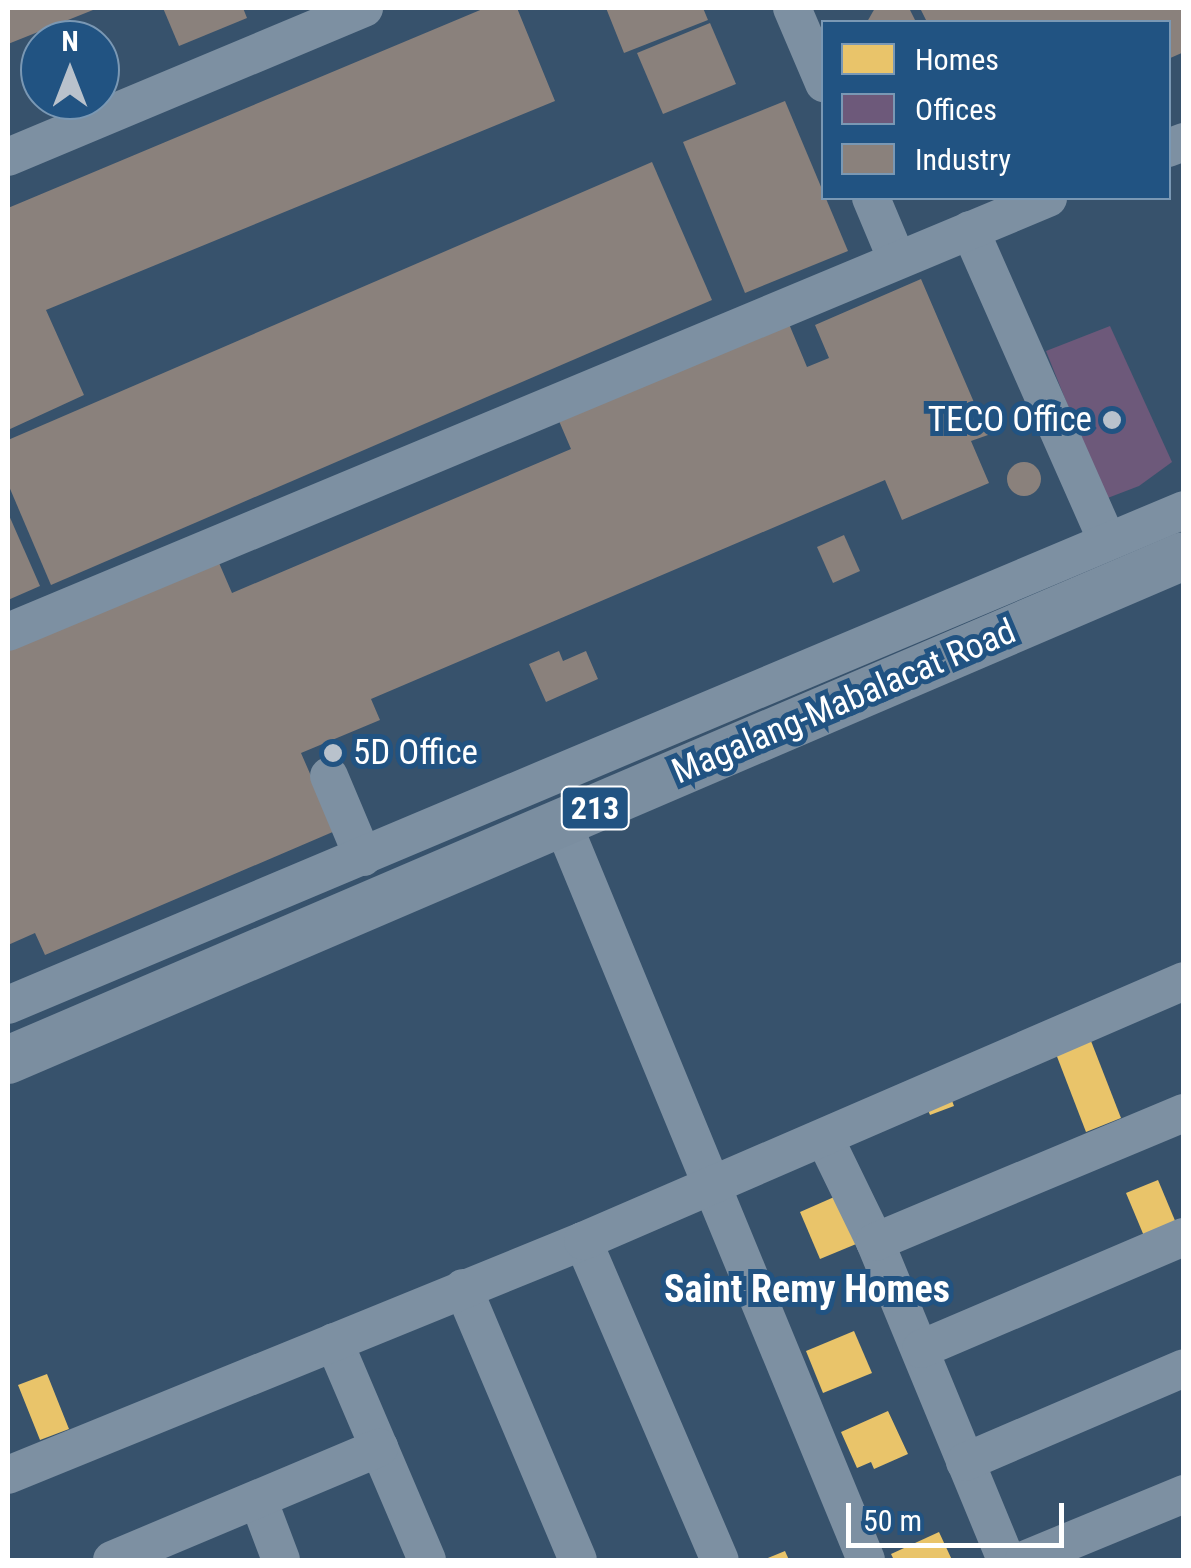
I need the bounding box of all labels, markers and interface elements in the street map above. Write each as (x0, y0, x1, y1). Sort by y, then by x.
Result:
north arrow (20, 20, 120, 120)
legend (821, 20, 1171, 200)
text: N (61, 25, 79, 58)
text: Homes (915, 42, 999, 77)
text: Offices (915, 92, 997, 127)
text: Industry (915, 142, 1011, 177)
place label: TECO Office (928, 399, 1092, 441)
marker: TECO Office (1101, 409, 1123, 431)
street label: Magalang-Mabalacat Road (666, 611, 1022, 793)
place label: 5D Office (353, 732, 478, 774)
marker: 5D Office (322, 742, 344, 764)
road number: 213 (560, 781, 630, 835)
district label: Saint Remy Homes (664, 1267, 950, 1313)
scale bar (851, 1483, 1068, 1545)
text: 50 m (863, 1503, 922, 1538)

